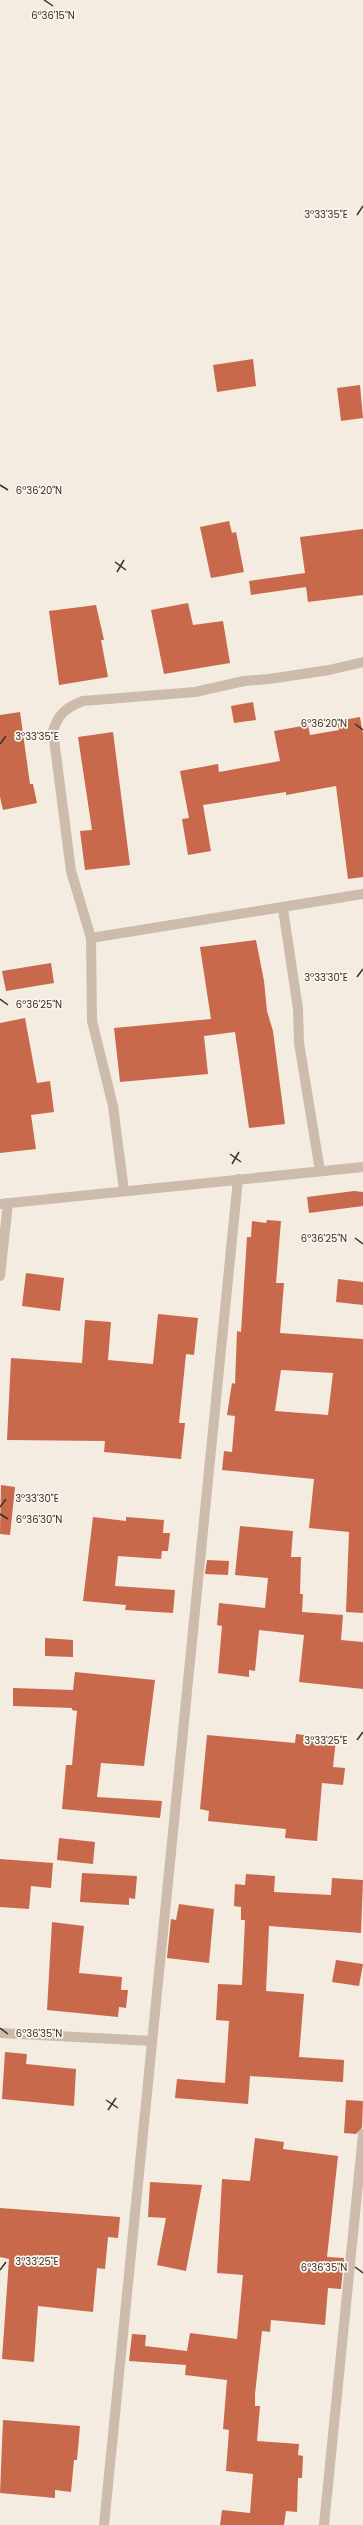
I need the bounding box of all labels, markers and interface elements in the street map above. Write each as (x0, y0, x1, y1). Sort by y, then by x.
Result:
text: 6°36'15"N (31, 8, 75, 23)
text: 3°33'35"E (304, 207, 348, 222)
text: 6°36'20"N (16, 483, 62, 498)
text: 6°36'20"N (301, 716, 347, 731)
text: 3°33'35"E (15, 729, 59, 744)
text: 3°33'30"E (304, 970, 348, 985)
text: 6°36'25"N (16, 997, 62, 1012)
text: 6°36'25"N (301, 1231, 347, 1246)
text: 3°33'30"E (15, 1491, 59, 1506)
text: 6°36'30"N (16, 1512, 62, 1527)
text: 3°33'25"E (304, 1733, 348, 1748)
text: 6°36'35"N (16, 2026, 62, 2041)
text: 3°33'25"E (15, 2254, 59, 2269)
text: 6°36'35"N (301, 2260, 347, 2275)

